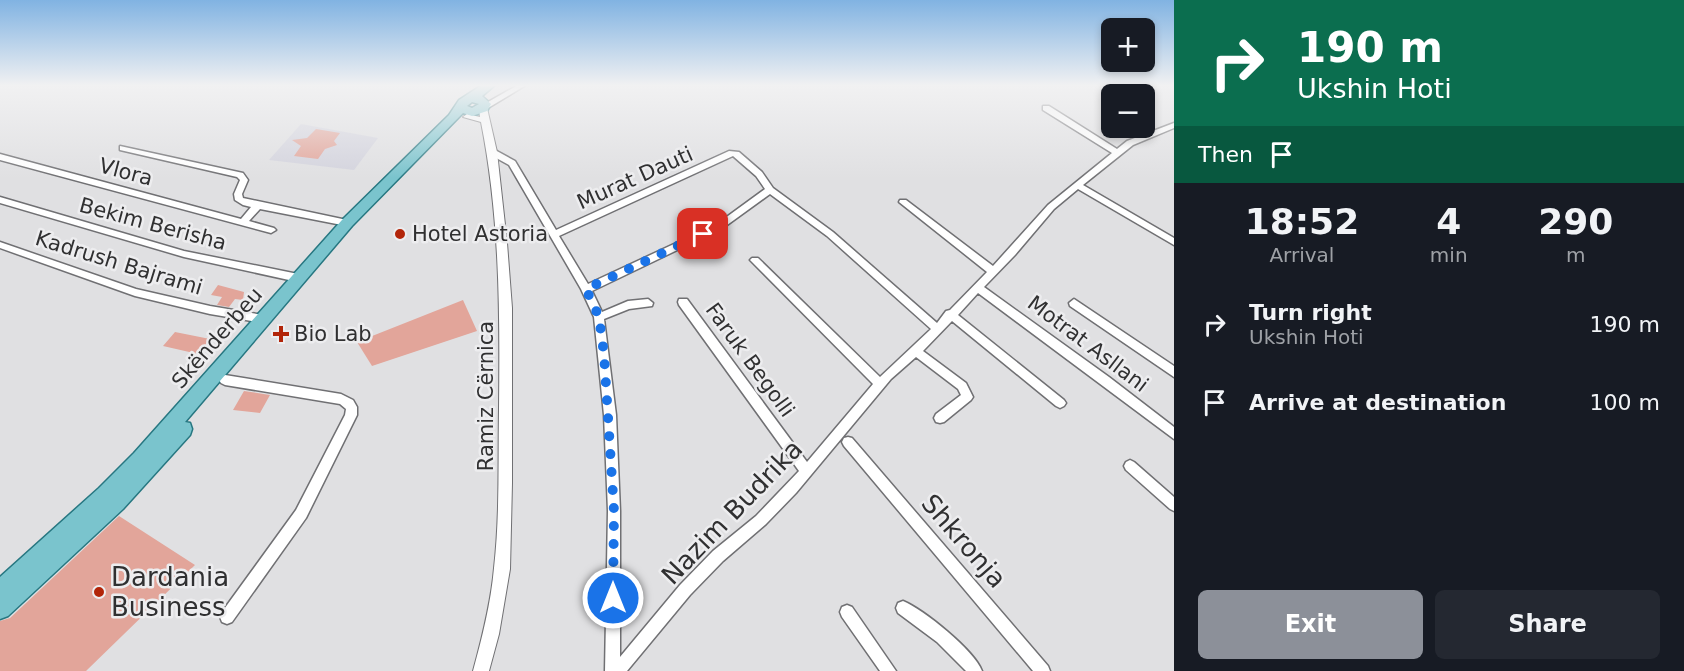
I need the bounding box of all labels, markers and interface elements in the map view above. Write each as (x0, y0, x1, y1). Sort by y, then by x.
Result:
map controls (1101, 18, 1155, 138)
button: + (1101, 18, 1155, 72)
text: 190 m (1297, 23, 1443, 72)
icon: right (1198, 24, 1276, 102)
text: Ukshin Hoti (1297, 73, 1452, 104)
button: − (1101, 84, 1155, 138)
icon: arrive (1265, 138, 1298, 171)
street label: Murat Dauti (573, 142, 697, 214)
text: Then (1198, 142, 1253, 167)
street label: Vlora (97, 153, 155, 191)
street label: Bekim Berisha (77, 193, 229, 255)
text: 18:52 (1245, 201, 1359, 242)
text: 4 (1436, 201, 1461, 242)
text: 290 (1538, 201, 1613, 242)
pin (677, 208, 728, 259)
icon: arrive (686, 217, 719, 250)
place label: Hotel Astoria (412, 222, 548, 246)
street label: Kadrush Bajrami (33, 226, 205, 300)
marker: Hotel Astoria (393, 227, 407, 241)
text: Arrival (1269, 243, 1334, 267)
text: min (1430, 243, 1468, 267)
text: m (1566, 243, 1586, 267)
street label: Skënderbeu (167, 283, 267, 393)
street label: Motrat Asllani (1023, 291, 1153, 397)
street label: Faruk Begolli (701, 298, 799, 422)
text: Turn right (1249, 300, 1372, 325)
icon: right (1198, 308, 1231, 341)
text: 190 m (1590, 312, 1660, 337)
street label: Ramiz Cërnica (474, 321, 498, 471)
place label: Bio Lab (294, 322, 372, 346)
marker: Bio Lab (272, 325, 290, 343)
text: Ukshin Hoti (1249, 325, 1364, 349)
icon: arrive (1198, 386, 1231, 419)
text: Arrive at destination (1249, 390, 1506, 415)
text: 100 m (1590, 390, 1660, 415)
street label: Nazim Budrika (656, 434, 808, 590)
street label: Shkronja (915, 488, 1013, 594)
place label: Dardania Business (111, 562, 229, 622)
position arrow (581, 566, 645, 630)
marker: Dardania Business (92, 585, 106, 599)
button: Exit (1198, 590, 1423, 659)
button: Share (1435, 590, 1660, 659)

